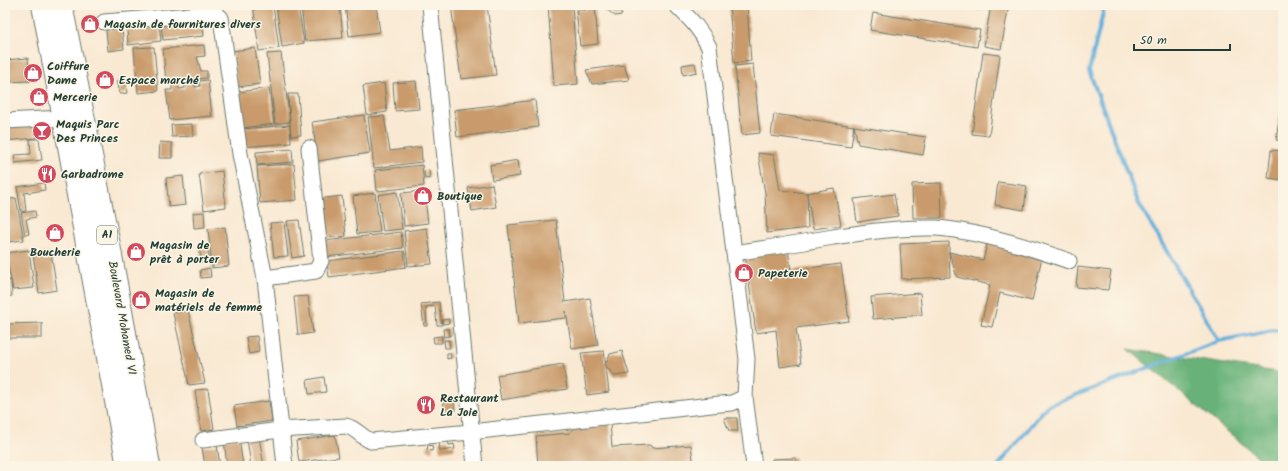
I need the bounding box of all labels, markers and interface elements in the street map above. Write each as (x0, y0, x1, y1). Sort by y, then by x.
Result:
shop icon: Magasin de fournitures divers (79, 13, 101, 35)
place label: Magasin de fournitures divers (104, 15, 261, 34)
scale bar (1134, 26, 1230, 52)
text: 50 m (1140, 31, 1167, 50)
place label: Coiffure Dame (47, 57, 90, 90)
shop icon: Coiffure Dame (22, 62, 44, 84)
shop icon: Espace marché (94, 69, 116, 91)
place label: Espace marché (119, 71, 199, 90)
shop icon: Mercerie (28, 86, 50, 108)
place label: Mercerie (53, 88, 97, 107)
place label: Maquis Parc Des Princes (56, 115, 120, 148)
bar icon: Maquis Parc Des Princes (31, 120, 53, 142)
restaurant icon: Garbadrome (36, 163, 58, 185)
place label: Garbadrome (61, 165, 124, 184)
shop icon: Boutique (412, 185, 434, 207)
place label: Boutique (437, 187, 482, 206)
shop icon: Boucherie (44, 222, 66, 244)
road number: A1 (97, 226, 117, 244)
place label: Magasin de prêt à porter (149, 236, 220, 269)
shop icon: Magasin de prêt à porter (125, 241, 147, 263)
place label: Boucherie (30, 243, 80, 262)
street label: Boulevard Mohamed VI (103, 259, 141, 377)
shop icon: Papeterie (733, 262, 755, 284)
place label: Papeterie (758, 264, 808, 283)
place label: Magasin de matériels de femme (155, 284, 262, 317)
shop icon: Magasin de matériels de femme (130, 289, 152, 311)
place label: Restaurant La Joie (440, 389, 499, 422)
restaurant icon: Restaurant La Joie (415, 394, 437, 416)

